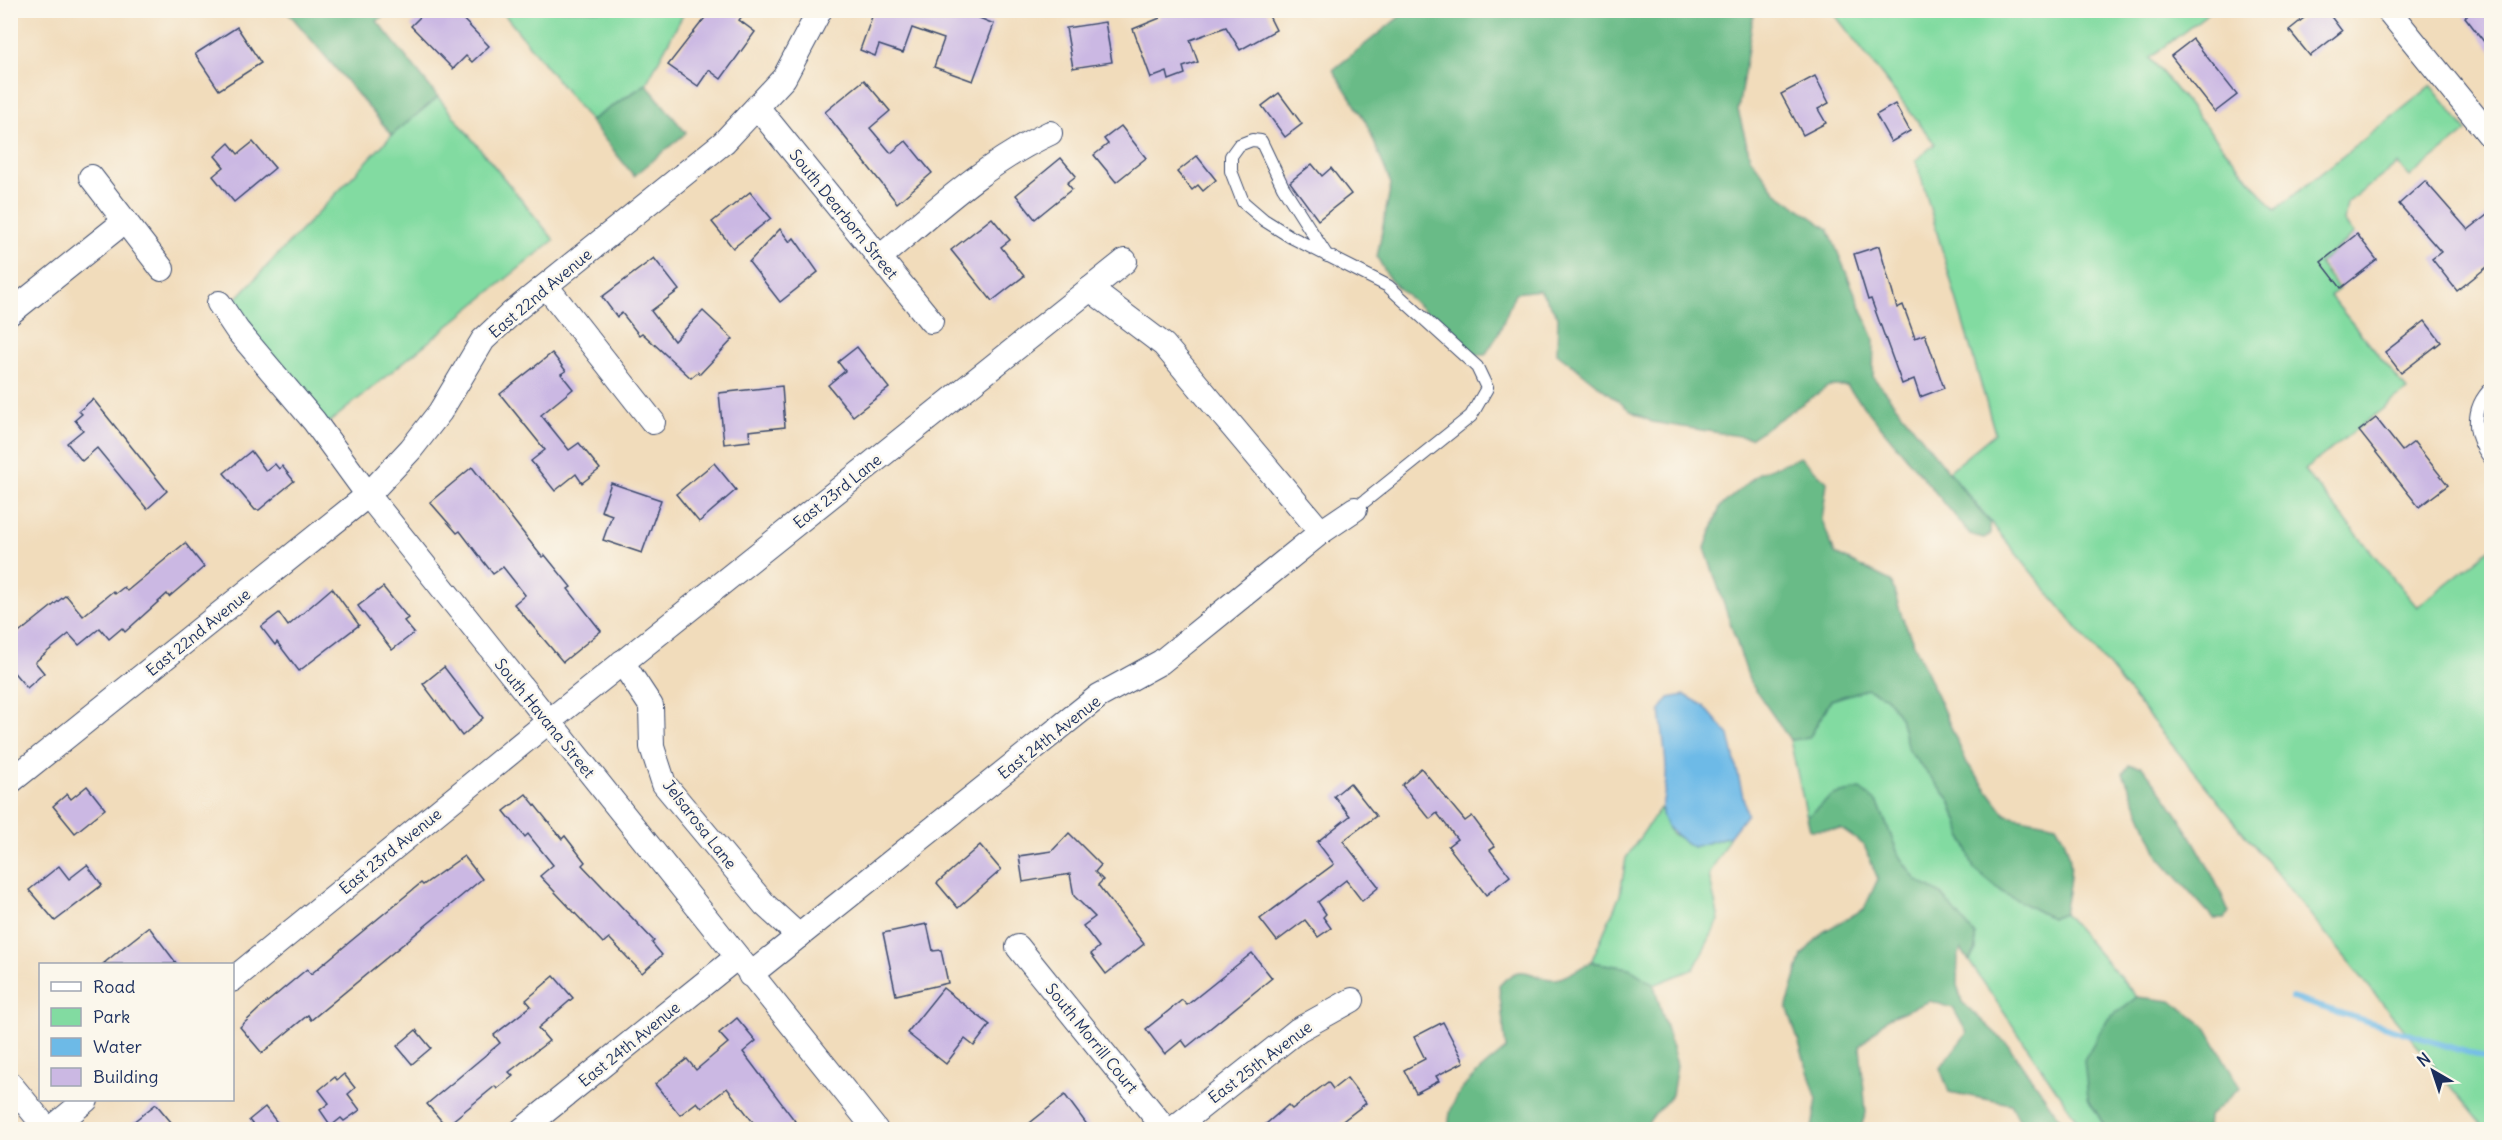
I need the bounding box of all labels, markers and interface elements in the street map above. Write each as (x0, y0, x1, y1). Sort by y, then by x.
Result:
street label: South Dearborn Street (785, 145, 903, 283)
street label: East 22nd Avenue (484, 244, 596, 342)
street label: East 23rd Lane (789, 449, 885, 533)
street label: East 22nd Avenue (142, 584, 254, 680)
street label: South Havana Street (491, 654, 600, 782)
street label: East 24th Avenue (994, 691, 1104, 783)
street label: Jelsarosa Lane (659, 775, 741, 873)
street label: East 23rd Avenue (335, 804, 445, 898)
legend (39, 963, 234, 1101)
text: Road (93, 975, 136, 998)
street label: South Morrill Court (1042, 979, 1143, 1098)
street label: East 24th Avenue (574, 997, 684, 1091)
text: Park (93, 1005, 130, 1028)
street label: East 25th Avenue (1204, 1016, 1316, 1108)
text: Water (93, 1035, 143, 1058)
north arrow (2403, 1041, 2463, 1101)
text: N (2413, 1048, 2434, 1071)
text: Building (93, 1065, 158, 1088)

